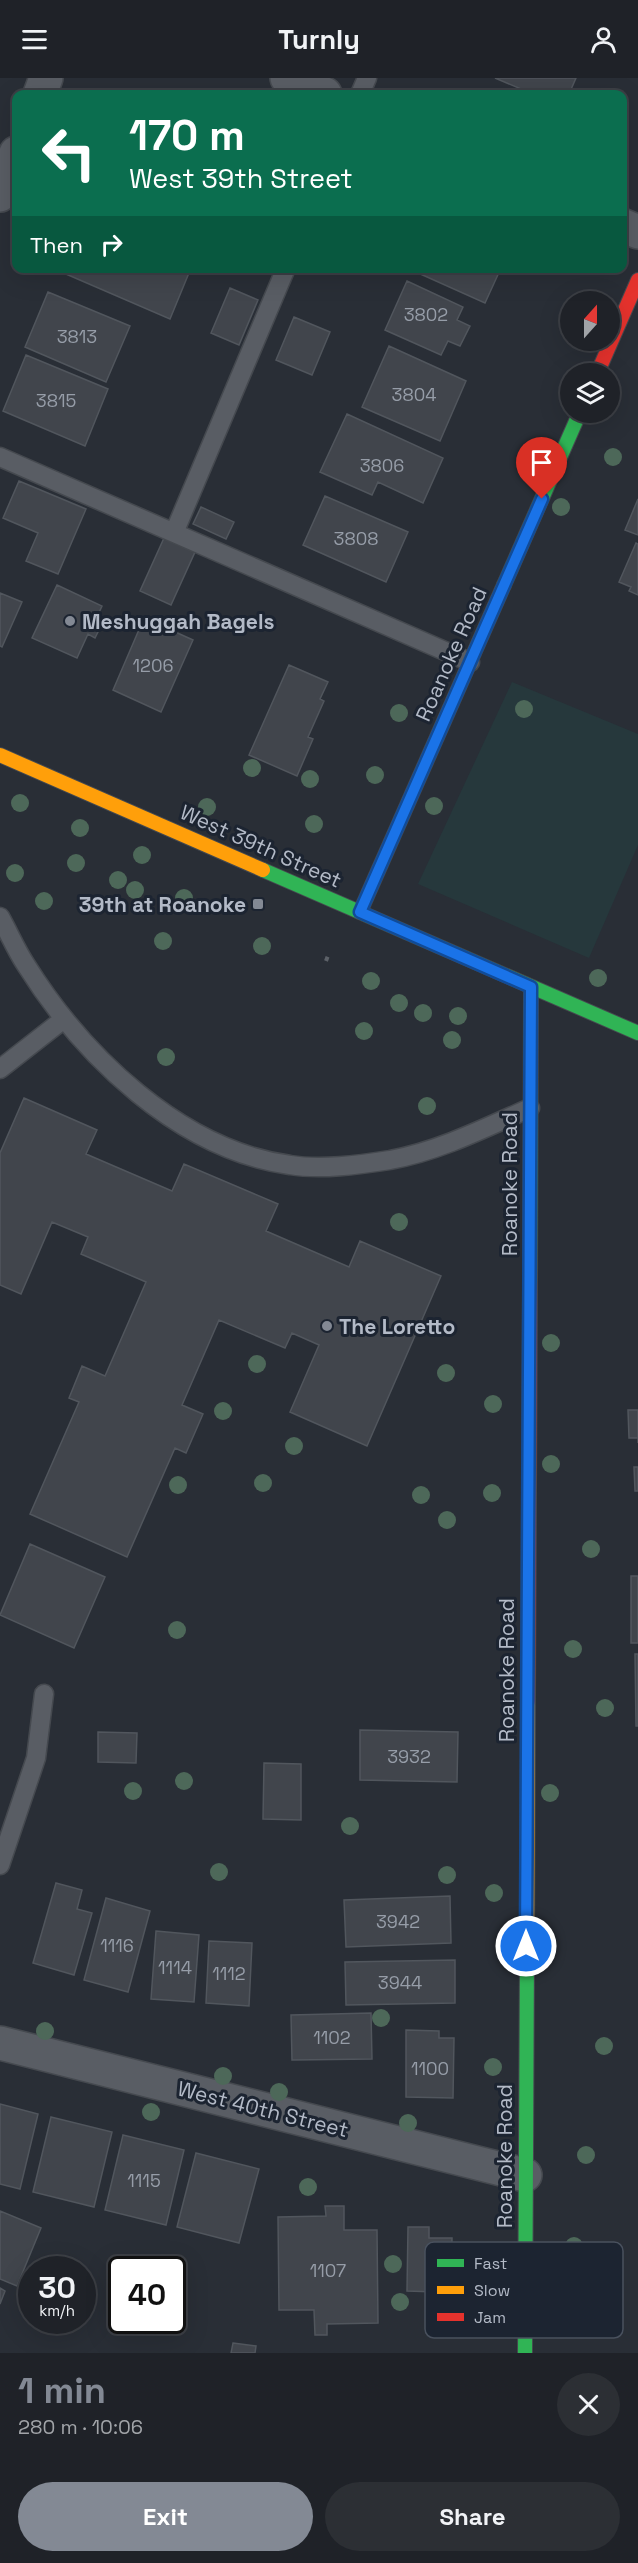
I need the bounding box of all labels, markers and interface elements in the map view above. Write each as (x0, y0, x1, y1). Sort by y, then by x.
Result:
text: Turnly (278, 22, 360, 57)
icon: menu (18, 23, 51, 56)
icon: person (587, 23, 620, 56)
text: 170 m (129, 109, 245, 162)
icon: left (30, 114, 108, 192)
text: West 39th Street (129, 161, 353, 196)
icon: right (95, 228, 128, 261)
text: Then (30, 231, 83, 259)
north arrow (560, 291, 620, 351)
map controls (560, 291, 620, 423)
house number: 3802 (404, 303, 448, 326)
house number: 3813 (57, 325, 97, 348)
button: layers (560, 363, 620, 423)
house number: 3804 (392, 383, 436, 406)
house number: 3815 (36, 389, 76, 412)
pin (516, 437, 567, 499)
icon: arrive (525, 446, 558, 479)
house number: 3806 (360, 454, 404, 477)
house number: 3808 (334, 527, 378, 550)
street label: Roanoke Road (409, 583, 493, 725)
place label: Meshuggah Bagels (82, 608, 275, 635)
marker: Meshuggah Bagels (63, 614, 77, 628)
house number: 1206 (133, 654, 173, 677)
street label: West 39th Street (176, 798, 346, 894)
place label: 39th at Roanoke (79, 891, 246, 918)
marker: 39th at Roanoke (251, 897, 265, 911)
street label: Roanoke Road (496, 1112, 523, 1256)
place label: The Loretto (339, 1313, 455, 1340)
marker: The Loretto (320, 1319, 334, 1333)
street label: Roanoke Road (493, 1598, 520, 1742)
house number: 3932 (387, 1745, 431, 1768)
house number: 3942 (376, 1910, 420, 1933)
position arrow (494, 1914, 558, 1978)
house number: 1116 (100, 1934, 134, 1957)
house number: 1114 (158, 1956, 192, 1979)
house number: 1112 (212, 1962, 246, 1985)
house number: 3944 (378, 1971, 422, 1994)
house number: 1102 (313, 2026, 351, 2049)
house number: 1100 (411, 2057, 449, 2080)
street label: West 40th Street (175, 2075, 351, 2143)
street label: Roanoke Road (491, 2084, 518, 2228)
house number: 1115 (127, 2169, 161, 2192)
legend (425, 2242, 623, 2338)
text: Fast (474, 2253, 507, 2274)
speed limit sign: 40 (108, 2256, 186, 2334)
house number: 1107 (310, 2259, 346, 2282)
text: 30 (38, 2268, 76, 2307)
text: Slow (474, 2280, 510, 2301)
text: km/h (39, 2301, 75, 2320)
text: Jam (474, 2307, 506, 2328)
text: 1 min (18, 2368, 106, 2414)
button: close (557, 2373, 620, 2436)
text: 280 m · 10:06 (18, 2414, 143, 2440)
button: Exit (18, 2482, 313, 2551)
button: Share (325, 2482, 620, 2551)

